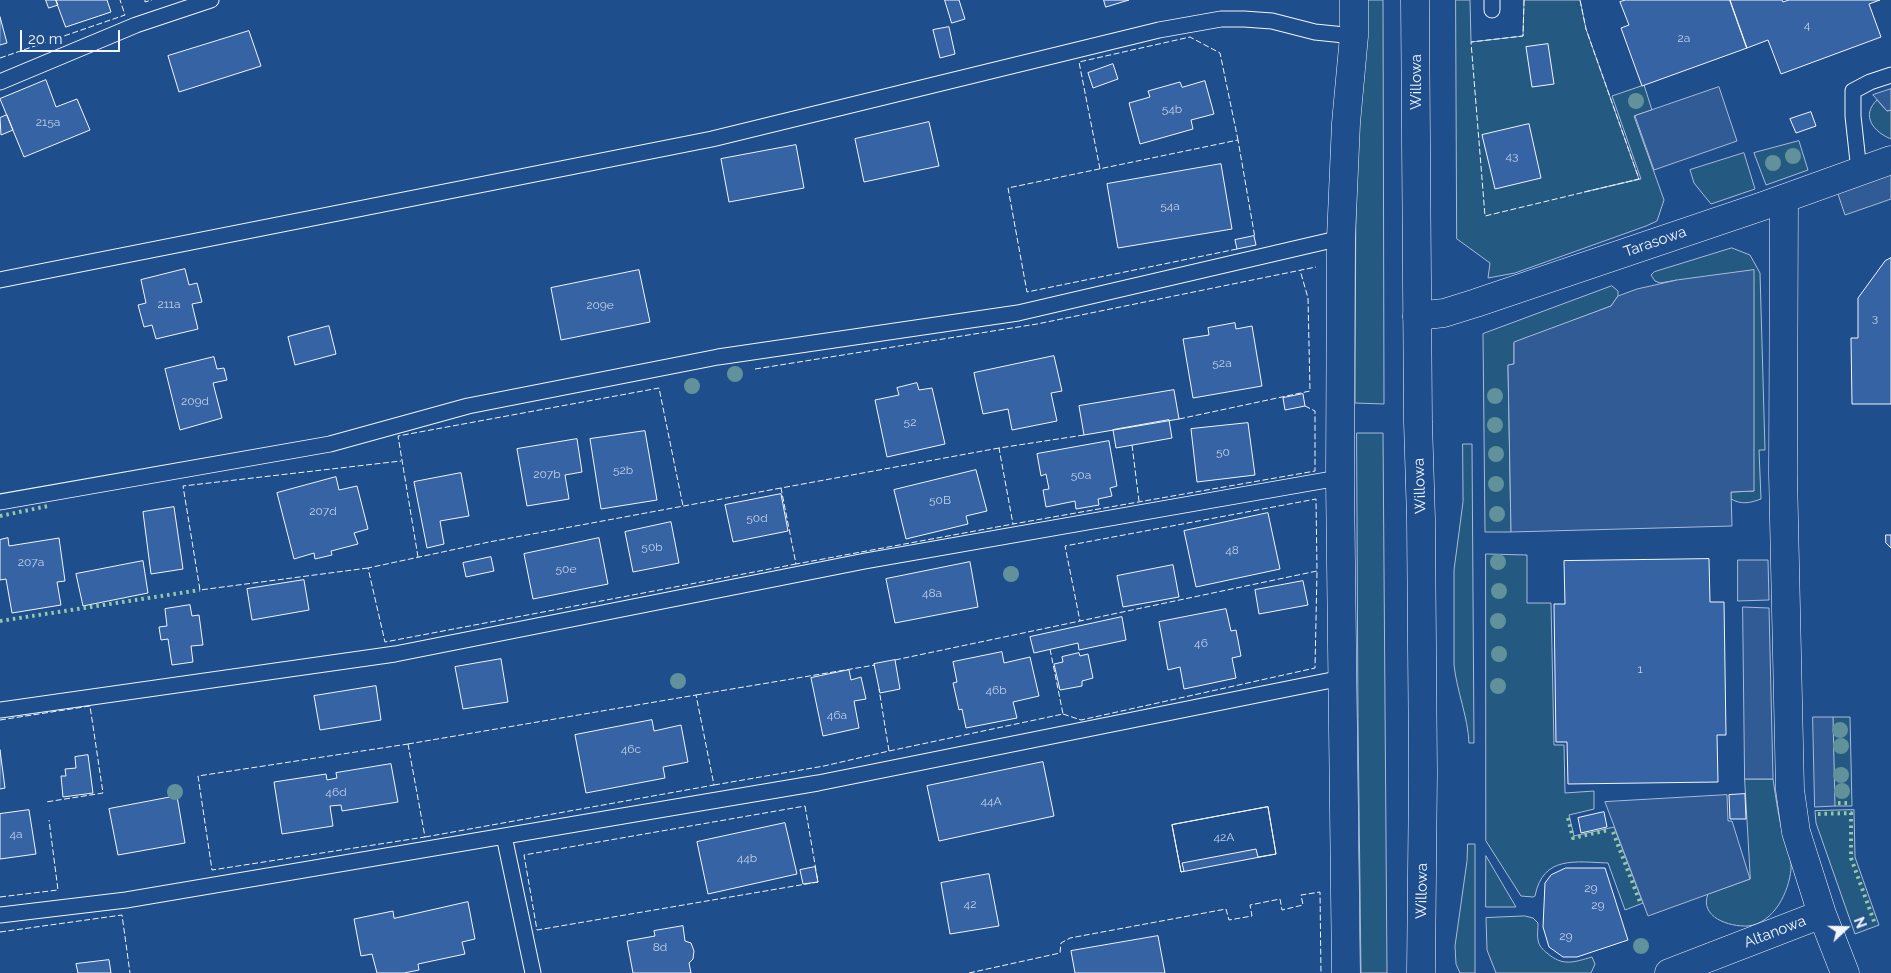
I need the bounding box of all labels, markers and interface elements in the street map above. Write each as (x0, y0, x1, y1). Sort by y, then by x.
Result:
house number: 4 (1804, 18, 1810, 32)
scale bar (22, 20, 122, 52)
text: 20 m (28, 30, 63, 48)
house number: 2a (1678, 31, 1690, 45)
street label: Willowa (1407, 54, 1425, 110)
house number: 54b (1162, 102, 1182, 116)
house number: 215a (36, 115, 60, 129)
house number: 43 (1506, 149, 1518, 163)
house number: 54a (1160, 199, 1180, 213)
street label: Tarasowa (1621, 223, 1689, 261)
house number: 211a (157, 297, 181, 311)
house number: 209e (586, 298, 614, 312)
house number: 3 (1872, 311, 1878, 325)
house number: 52a (1212, 356, 1232, 370)
house number: 209d (181, 394, 209, 408)
house number: 52 (904, 415, 916, 429)
house number: 50 (1216, 445, 1230, 459)
street label: Willowa (1410, 458, 1430, 514)
house number: 52b (613, 463, 633, 477)
house number: 207b (533, 467, 561, 481)
house number: 50a (1071, 468, 1091, 482)
house number: 50B (929, 493, 951, 507)
house number: 207d (309, 504, 337, 518)
house number: 50d (746, 511, 768, 525)
house number: 50b (641, 540, 663, 554)
house number: 48 (1225, 543, 1239, 557)
house number: 207a (18, 555, 44, 569)
house number: 50e (556, 562, 576, 576)
house number: 48a (922, 586, 942, 600)
house number: 46 (1194, 636, 1208, 650)
house number: 1 (1637, 662, 1643, 676)
house number: 46b (985, 683, 1007, 697)
house number: 46a (827, 708, 847, 722)
house number: 46c (621, 742, 641, 756)
house number: 46d (325, 785, 347, 799)
house number: 44A (980, 794, 1002, 808)
house number: 4a (9, 827, 23, 841)
house number: 42A (1214, 830, 1234, 844)
house number: 44b (737, 851, 757, 865)
street label: Willowa (1413, 863, 1431, 919)
house number: 29 (1584, 881, 1598, 895)
house number: 42 (964, 897, 976, 911)
house number: 29 (1591, 898, 1605, 912)
north arrow (1821, 903, 1871, 953)
street label: Altanowa (1741, 912, 1809, 952)
text: N (1851, 915, 1869, 930)
house number: 29 (1559, 929, 1573, 943)
house number: 8d (653, 940, 667, 954)

